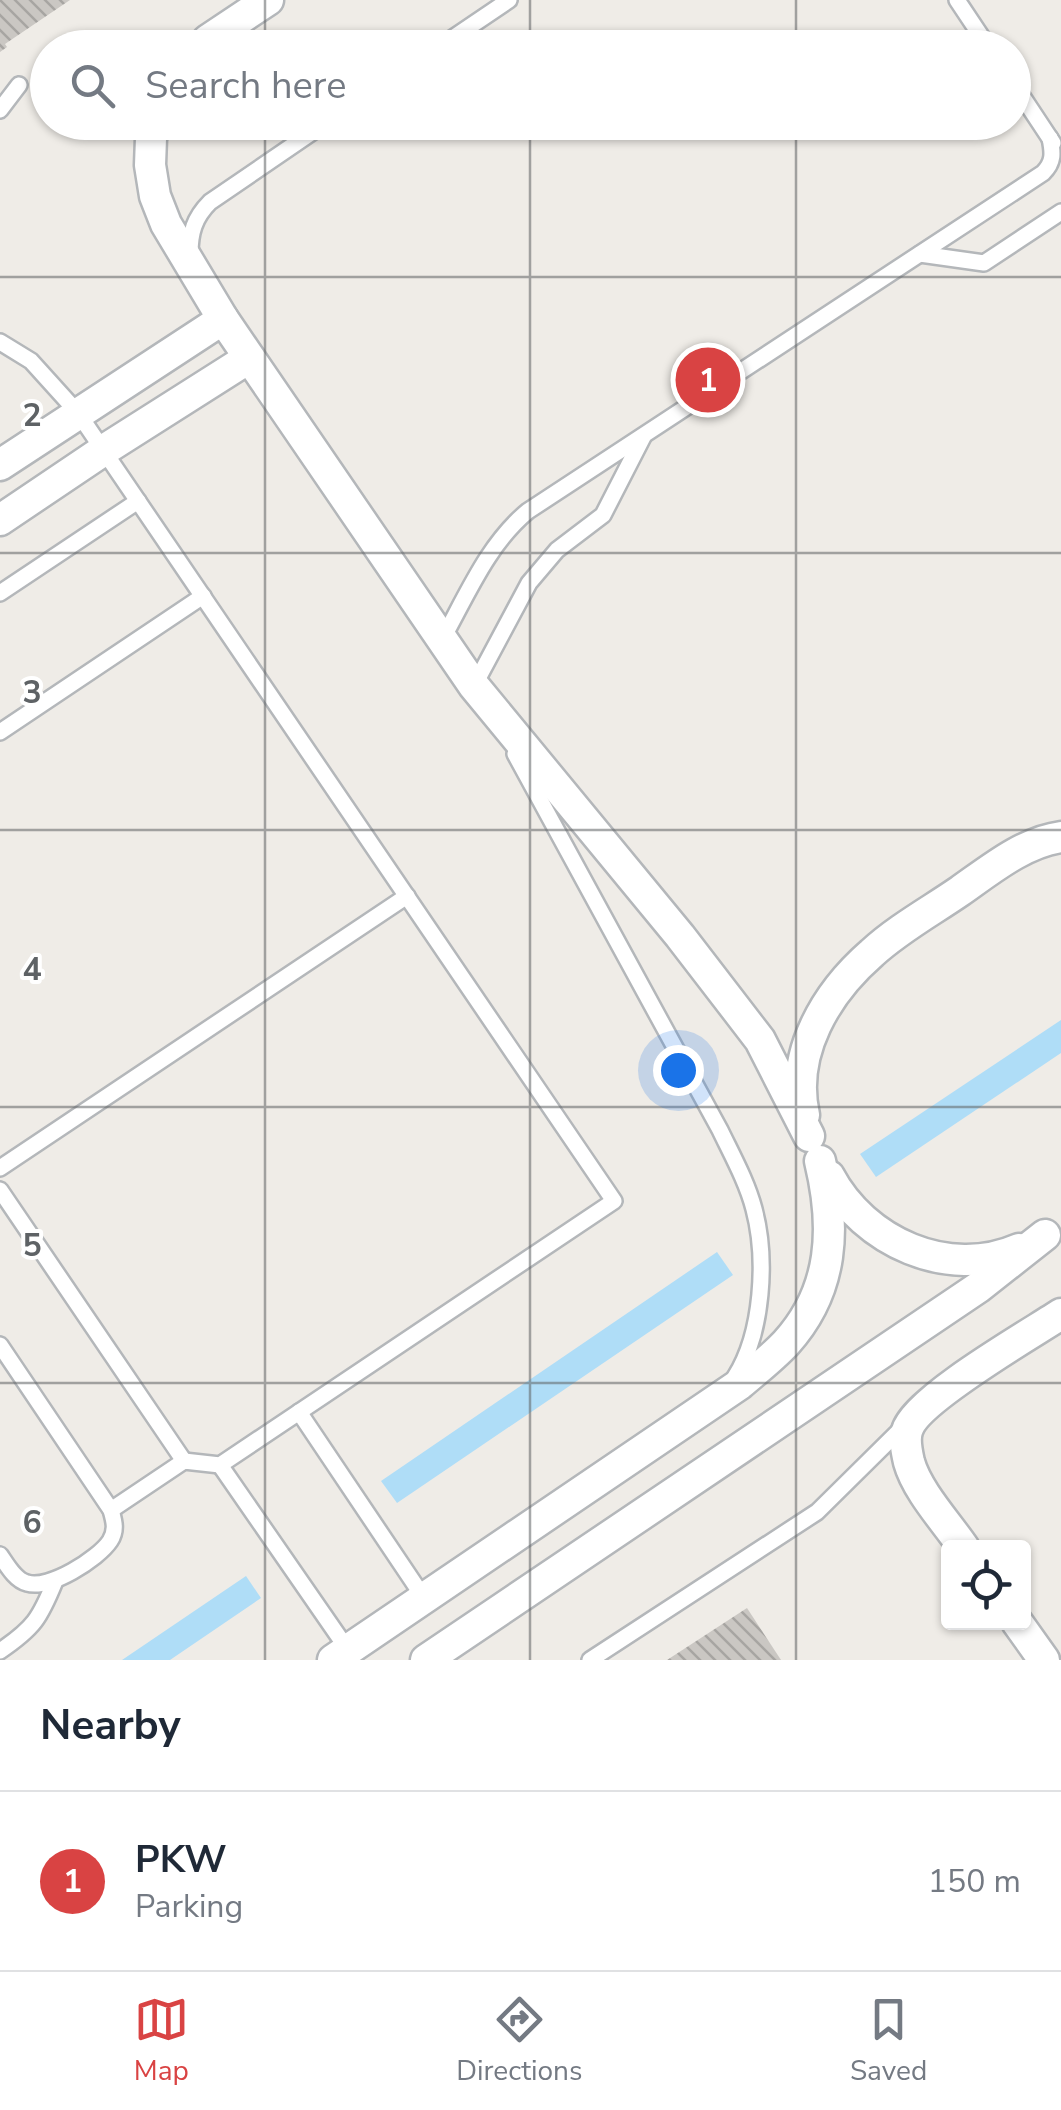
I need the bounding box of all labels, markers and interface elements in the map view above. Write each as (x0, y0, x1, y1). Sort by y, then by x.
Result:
search box (30, 30, 1031, 140)
icon: search (65, 58, 120, 113)
text: Search here (145, 60, 346, 111)
pin: 1 (676, 342, 740, 418)
text: 2 (22, 394, 42, 437)
text: 3 (22, 671, 42, 714)
text: 4 (22, 948, 42, 991)
your location (653, 1045, 704, 1096)
text: 5 (22, 1224, 42, 1267)
text: 6 (22, 1501, 42, 1544)
map controls (941, 1540, 1031, 1630)
button: locate (941, 1540, 1031, 1630)
text: Nearby (40, 1697, 181, 1754)
text: PKW (135, 1834, 227, 1885)
text: 1 (63, 1860, 82, 1903)
text: 150 m (928, 1860, 1021, 1903)
text: Parking (135, 1885, 243, 1928)
tab: Map (134, 1992, 189, 2090)
tab: Directions (456, 1992, 582, 2090)
tab: Saved (850, 1992, 927, 2090)

